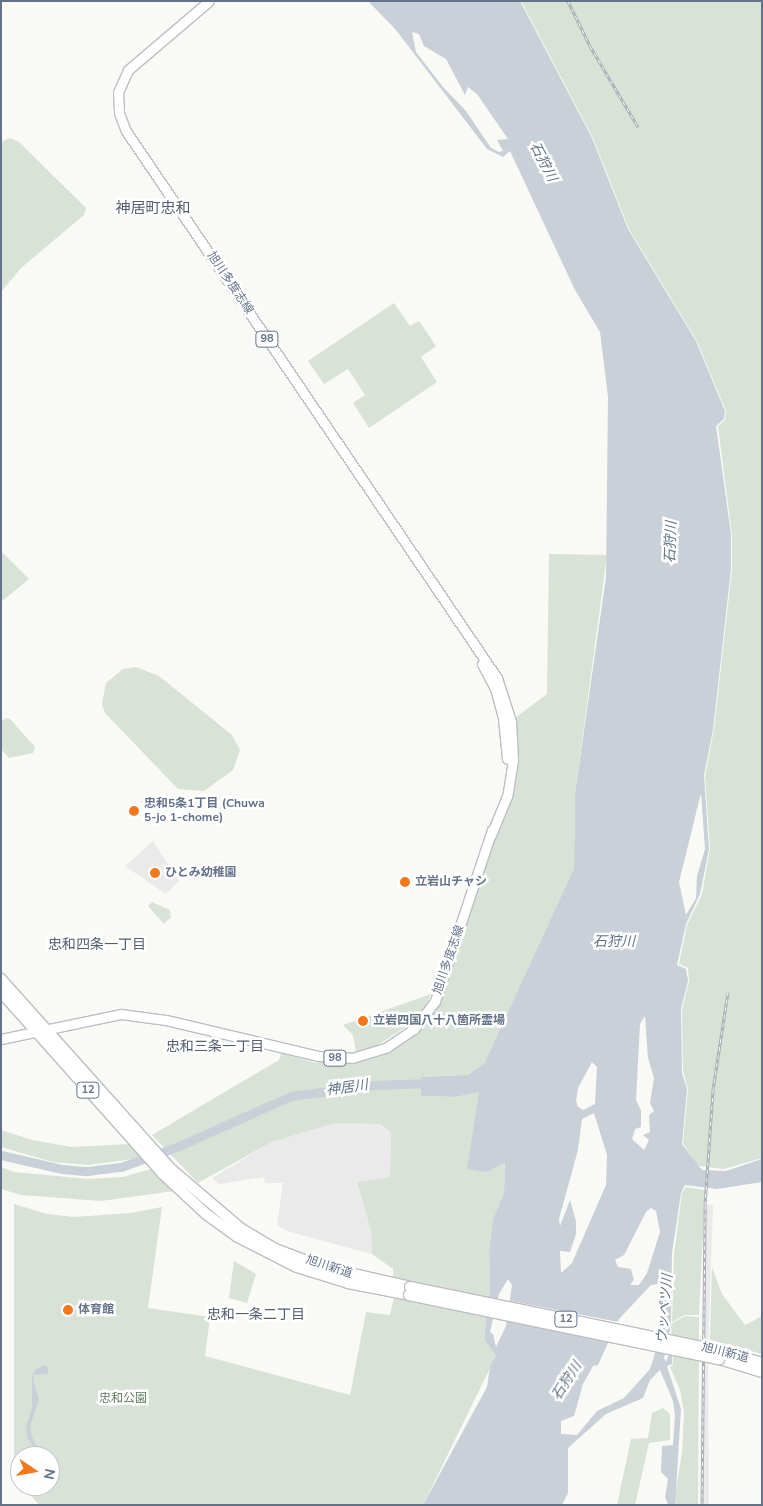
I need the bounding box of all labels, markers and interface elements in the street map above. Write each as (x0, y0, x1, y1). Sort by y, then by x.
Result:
water label: 石狩川 (526, 139, 560, 185)
district label: 神居町忠和 (116, 200, 190, 218)
street label: 旭川多度志線 (204, 249, 256, 317)
road number: 98 (254, 330, 280, 348)
water label: 石狩川 (662, 521, 680, 563)
place label: 忠和5条1丁目 (Chuwa 5-jo 1-chome) (144, 797, 265, 825)
marker: 忠和5条1丁目 (Chuwa 5-jo 1-chome) (128, 805, 140, 817)
place label: ひとみ幼稚園 (165, 866, 237, 880)
marker: ひとみ幼稚園 (149, 867, 161, 879)
place label: 立岩山チャシ (415, 875, 487, 889)
marker: 立岩山チャシ (399, 876, 411, 888)
street label: 旭川多度志線 (430, 924, 468, 996)
water label: 石狩川 (593, 934, 635, 950)
district label: 忠和四条一丁目 (48, 937, 146, 953)
place label: 立岩四国八十八箇所霊場 (373, 1014, 505, 1028)
marker: 立岩四国八十八箇所霊場 (357, 1015, 369, 1027)
district label: 忠和三条一丁目 (166, 1039, 264, 1055)
road number: 98 (322, 1050, 348, 1066)
water label: 神居川 (325, 1077, 369, 1099)
road number: 12 (76, 1082, 100, 1098)
street label: 旭川新道 (304, 1253, 354, 1281)
water label: ウッペツ川 (654, 1273, 676, 1345)
place label: 体育館 (78, 1303, 114, 1317)
marker: 体育館 (62, 1304, 74, 1316)
district label: 忠和一条二丁目 (207, 1307, 305, 1323)
road number: 12 (554, 1310, 578, 1328)
street label: 旭川新道 (700, 1340, 750, 1366)
water label: 石狩川 (549, 1359, 585, 1403)
park label: 忠和公園 (99, 1392, 147, 1406)
north arrow (10, 1446, 60, 1496)
text: N (39, 1467, 60, 1481)

